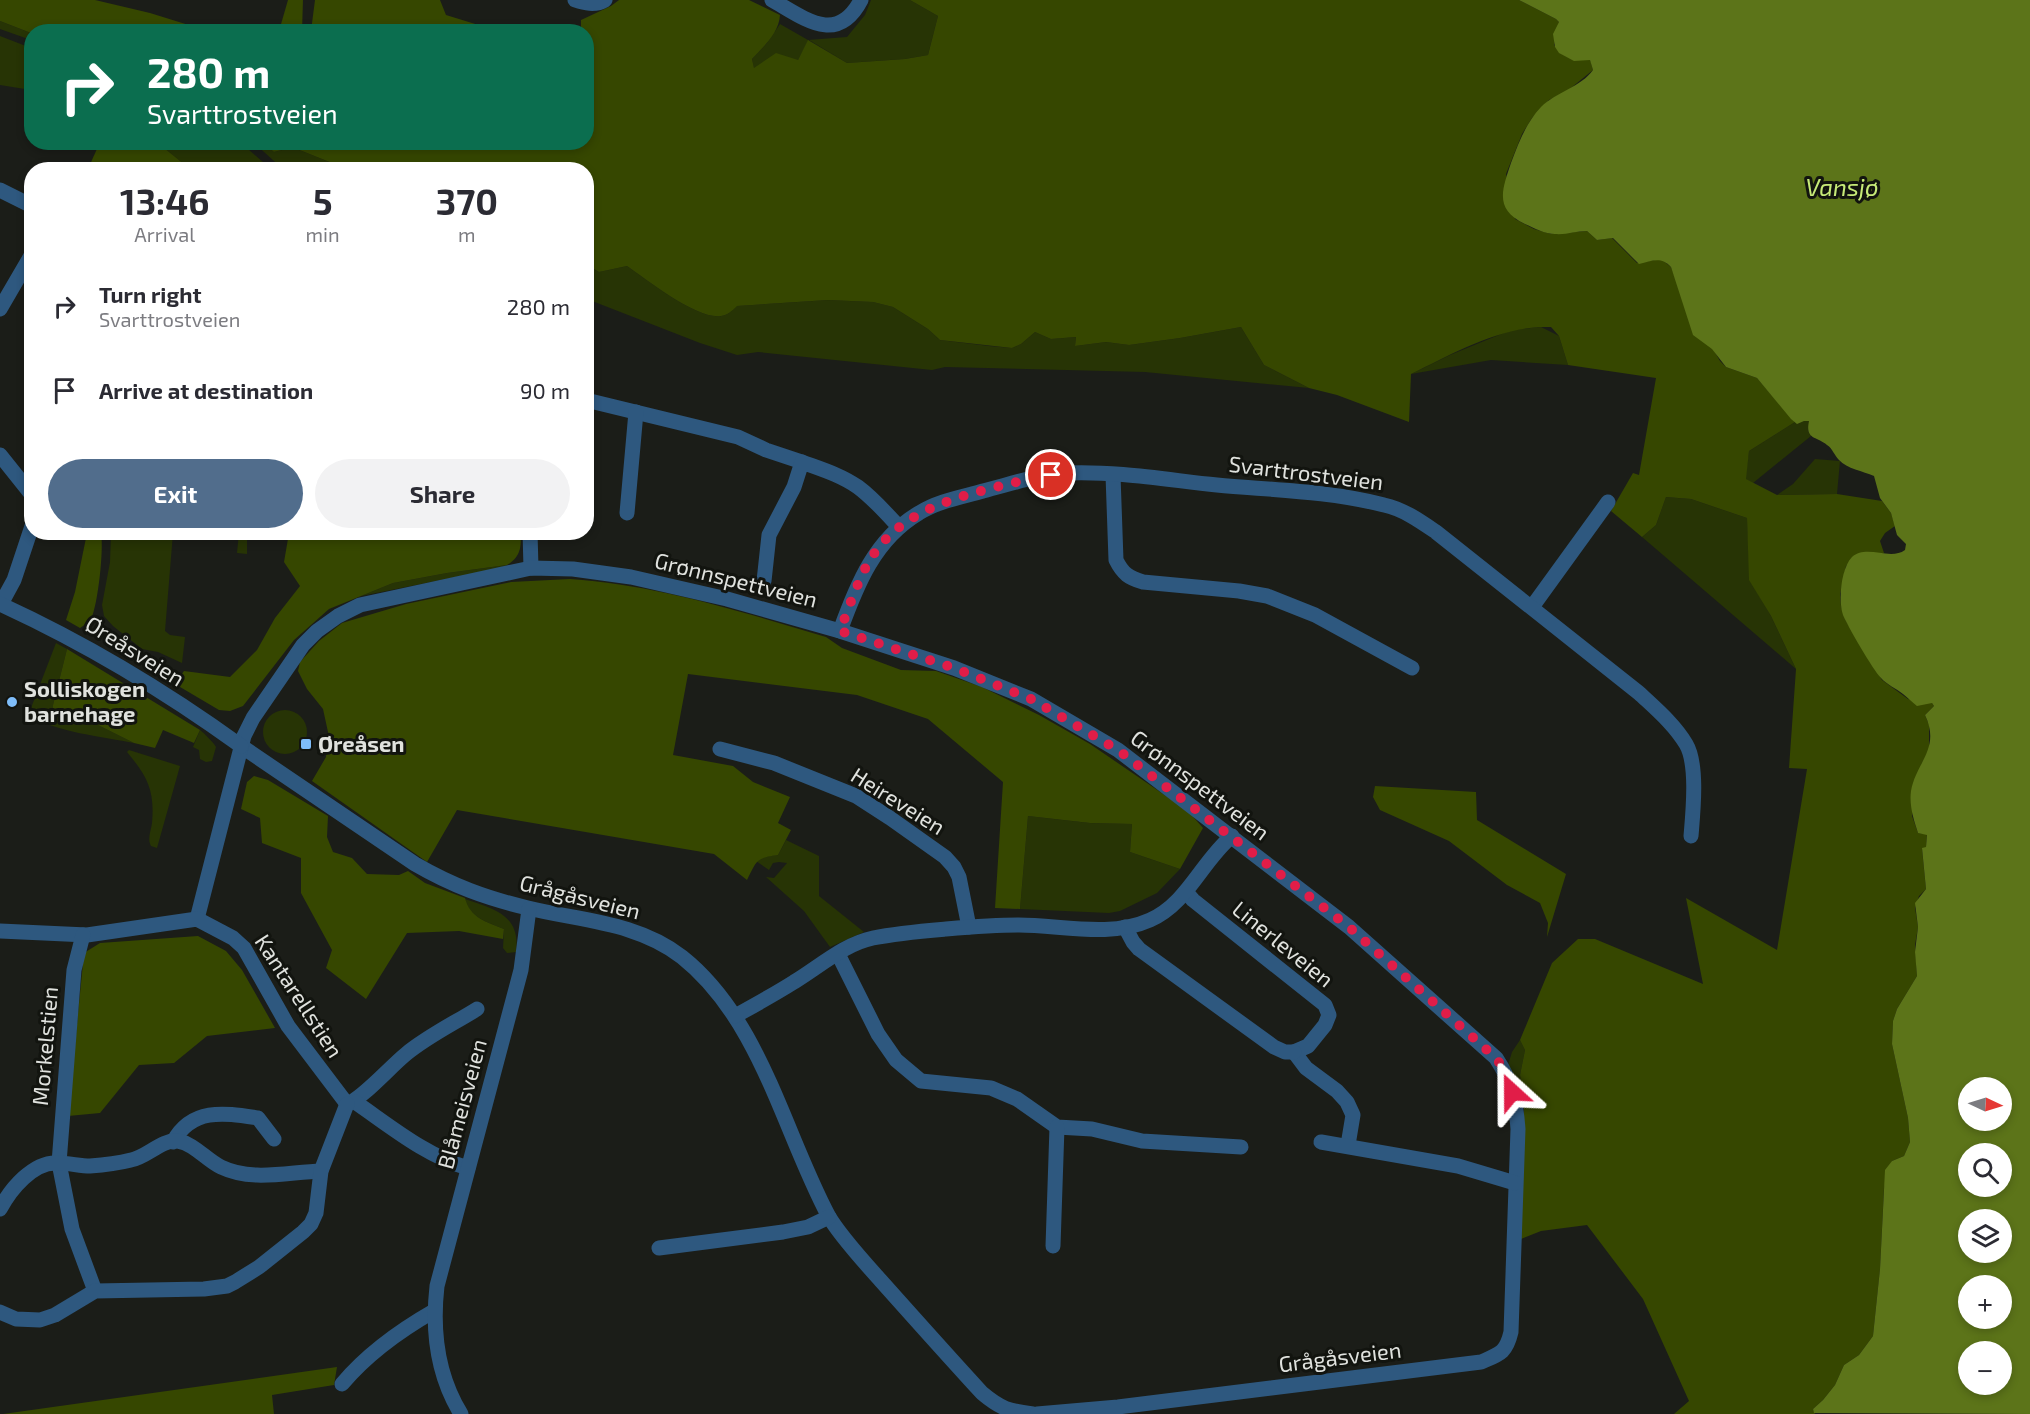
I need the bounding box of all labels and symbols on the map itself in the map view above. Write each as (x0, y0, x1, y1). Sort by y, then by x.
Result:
water label: Vansjø (1806, 172, 1878, 201)
pin (1025, 449, 1076, 500)
street label: Svarttrostveien (1227, 450, 1385, 494)
street label: Grønnspettveien (652, 546, 820, 612)
street label: Øreåsveien (81, 610, 190, 691)
place label: Solliskogen barnehage (24, 675, 145, 726)
marker: Solliskogen barnehage (5, 695, 19, 709)
street label: Grønnspettveien (1126, 724, 1275, 845)
place label: Øreåsen (318, 730, 405, 756)
marker: Øreåsen (299, 737, 313, 751)
street label: Heireveien (847, 761, 950, 839)
street label: Grågåsveien (517, 868, 643, 924)
street label: Linerleveien (1228, 895, 1339, 992)
street label: Kantarellstien (250, 929, 349, 1062)
street label: Morkelstien (26, 985, 62, 1107)
street label: Blåmeisveien (431, 1036, 491, 1171)
position arrow (1480, 1060, 1544, 1124)
north arrow (1958, 1077, 2012, 1131)
street label: Grågåsveien (1277, 1336, 1403, 1376)

